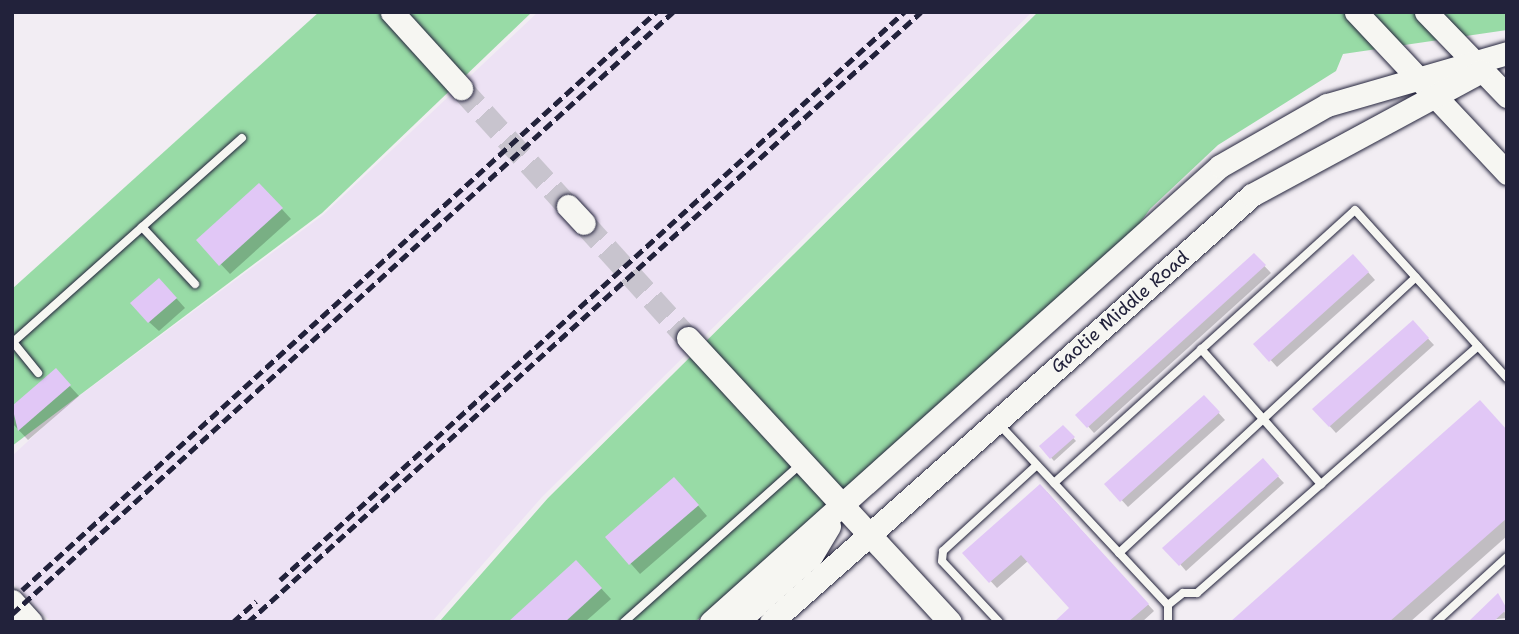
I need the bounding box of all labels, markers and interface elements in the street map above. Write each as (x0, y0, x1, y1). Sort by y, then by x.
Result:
street label: Gaotie Middle Road (1047, 246, 1193, 378)

